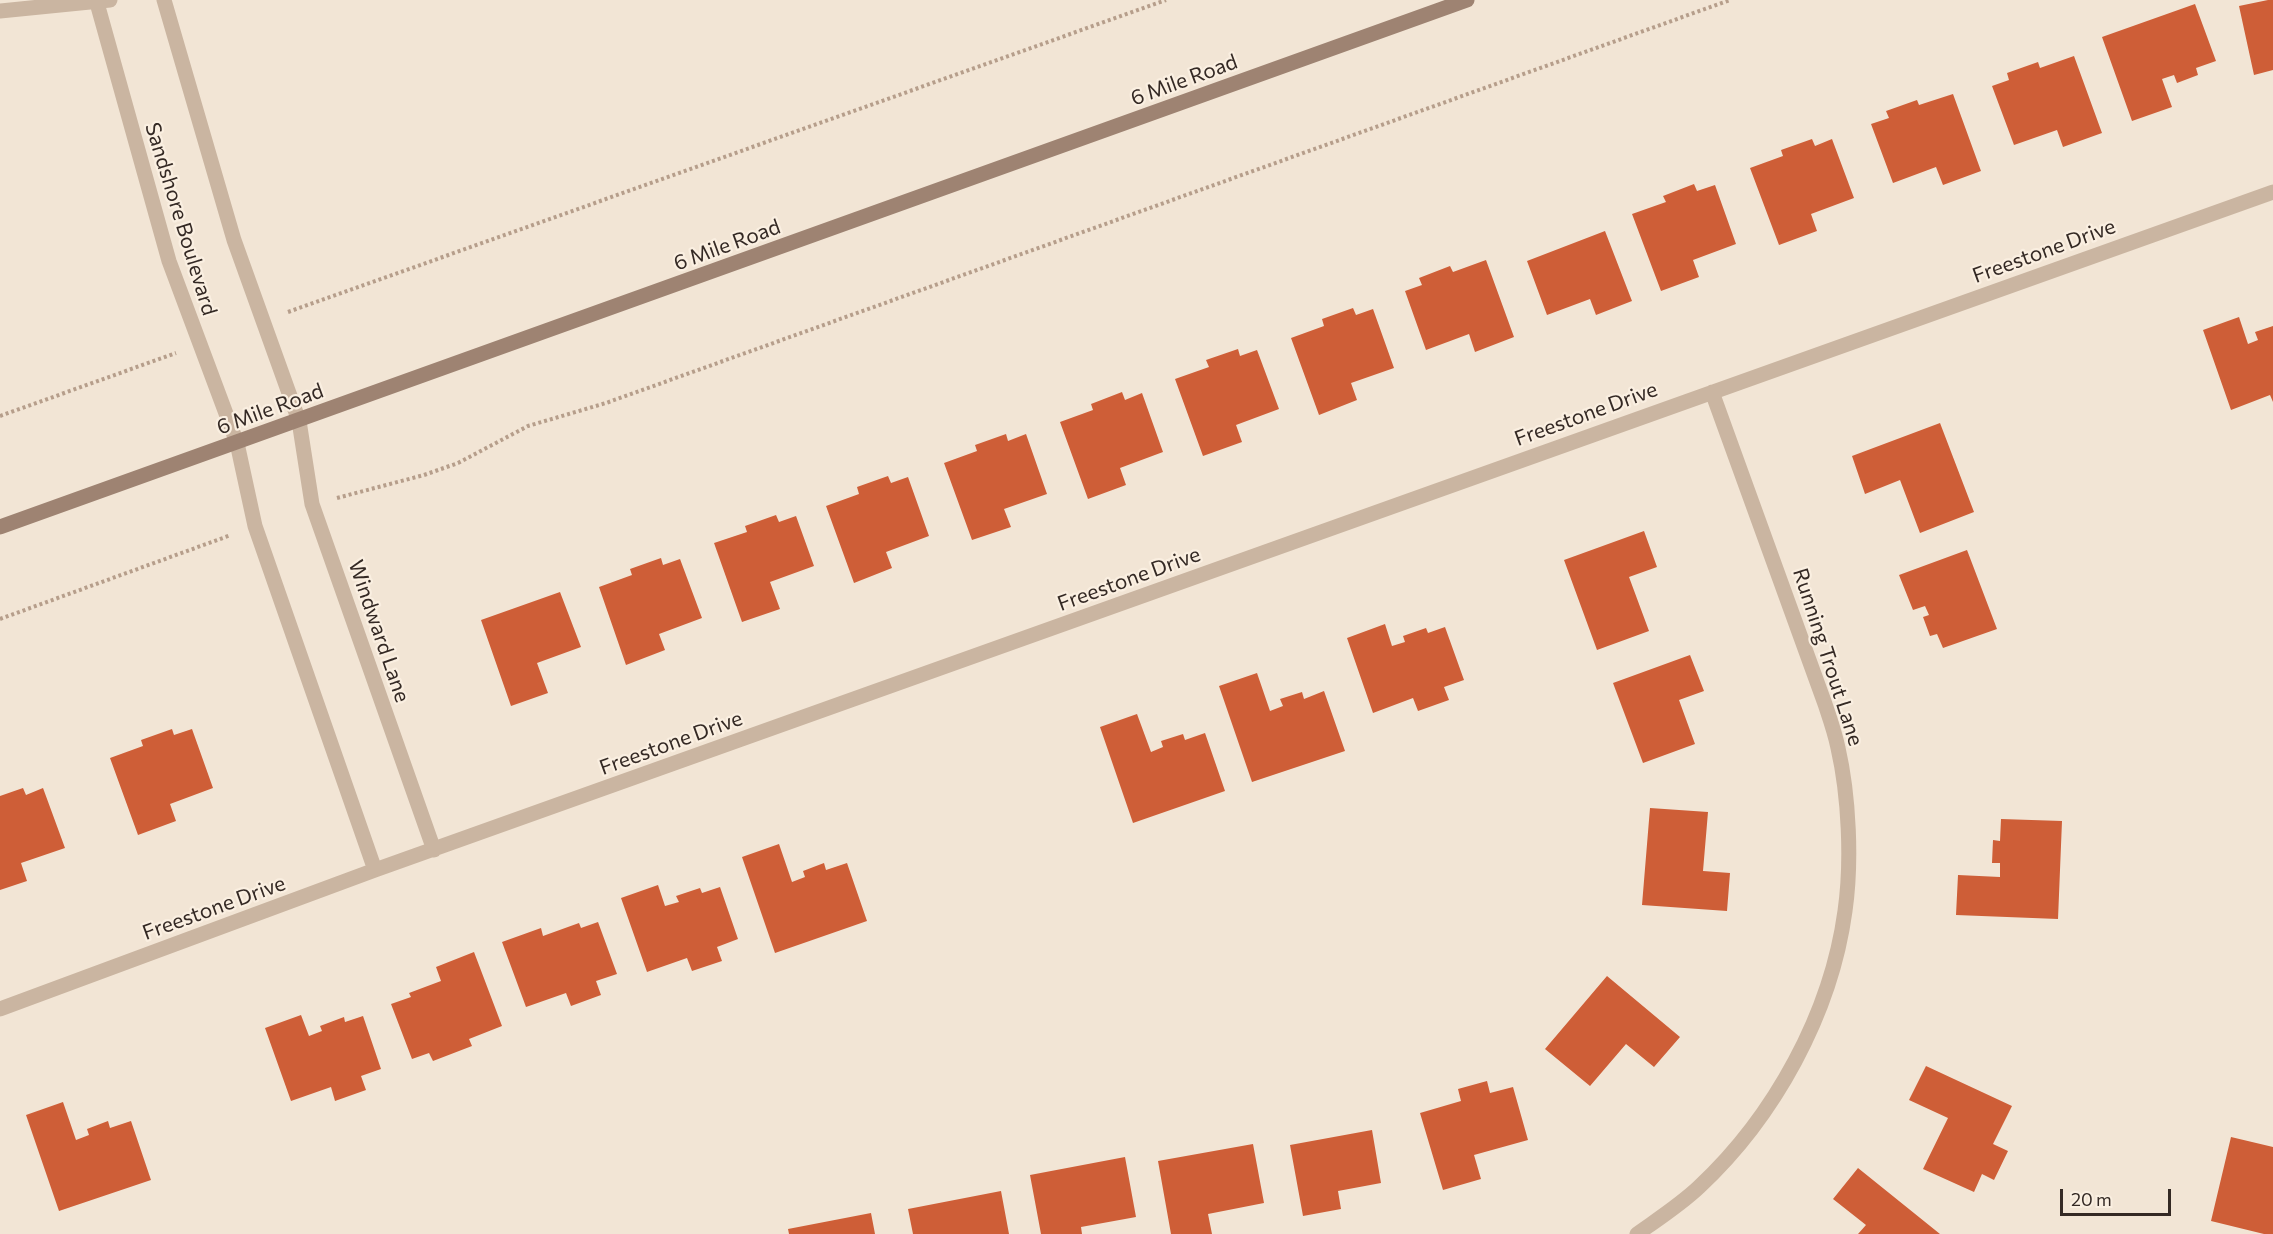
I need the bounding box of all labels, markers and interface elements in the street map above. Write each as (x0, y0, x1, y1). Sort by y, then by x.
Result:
street label: 6 Mile Road (1127, 49, 1241, 111)
street label: Sandshore Boulevard (140, 119, 222, 319)
street label: Freestone Drive (1969, 213, 2119, 289)
street label: 6 Mile Road (670, 214, 784, 276)
street label: Freestone Drive (1511, 376, 1661, 452)
street label: 6 Mile Road (213, 378, 327, 440)
street label: Freestone Drive (1054, 541, 1204, 617)
street label: Windward Lane (343, 557, 415, 705)
street label: Running Trout Lane (1787, 565, 1869, 749)
street label: Freestone Drive (596, 705, 746, 781)
street label: Freestone Drive (139, 870, 289, 946)
scale bar (2063, 1177, 2174, 1215)
text: 20 m (2071, 1188, 2112, 1210)

